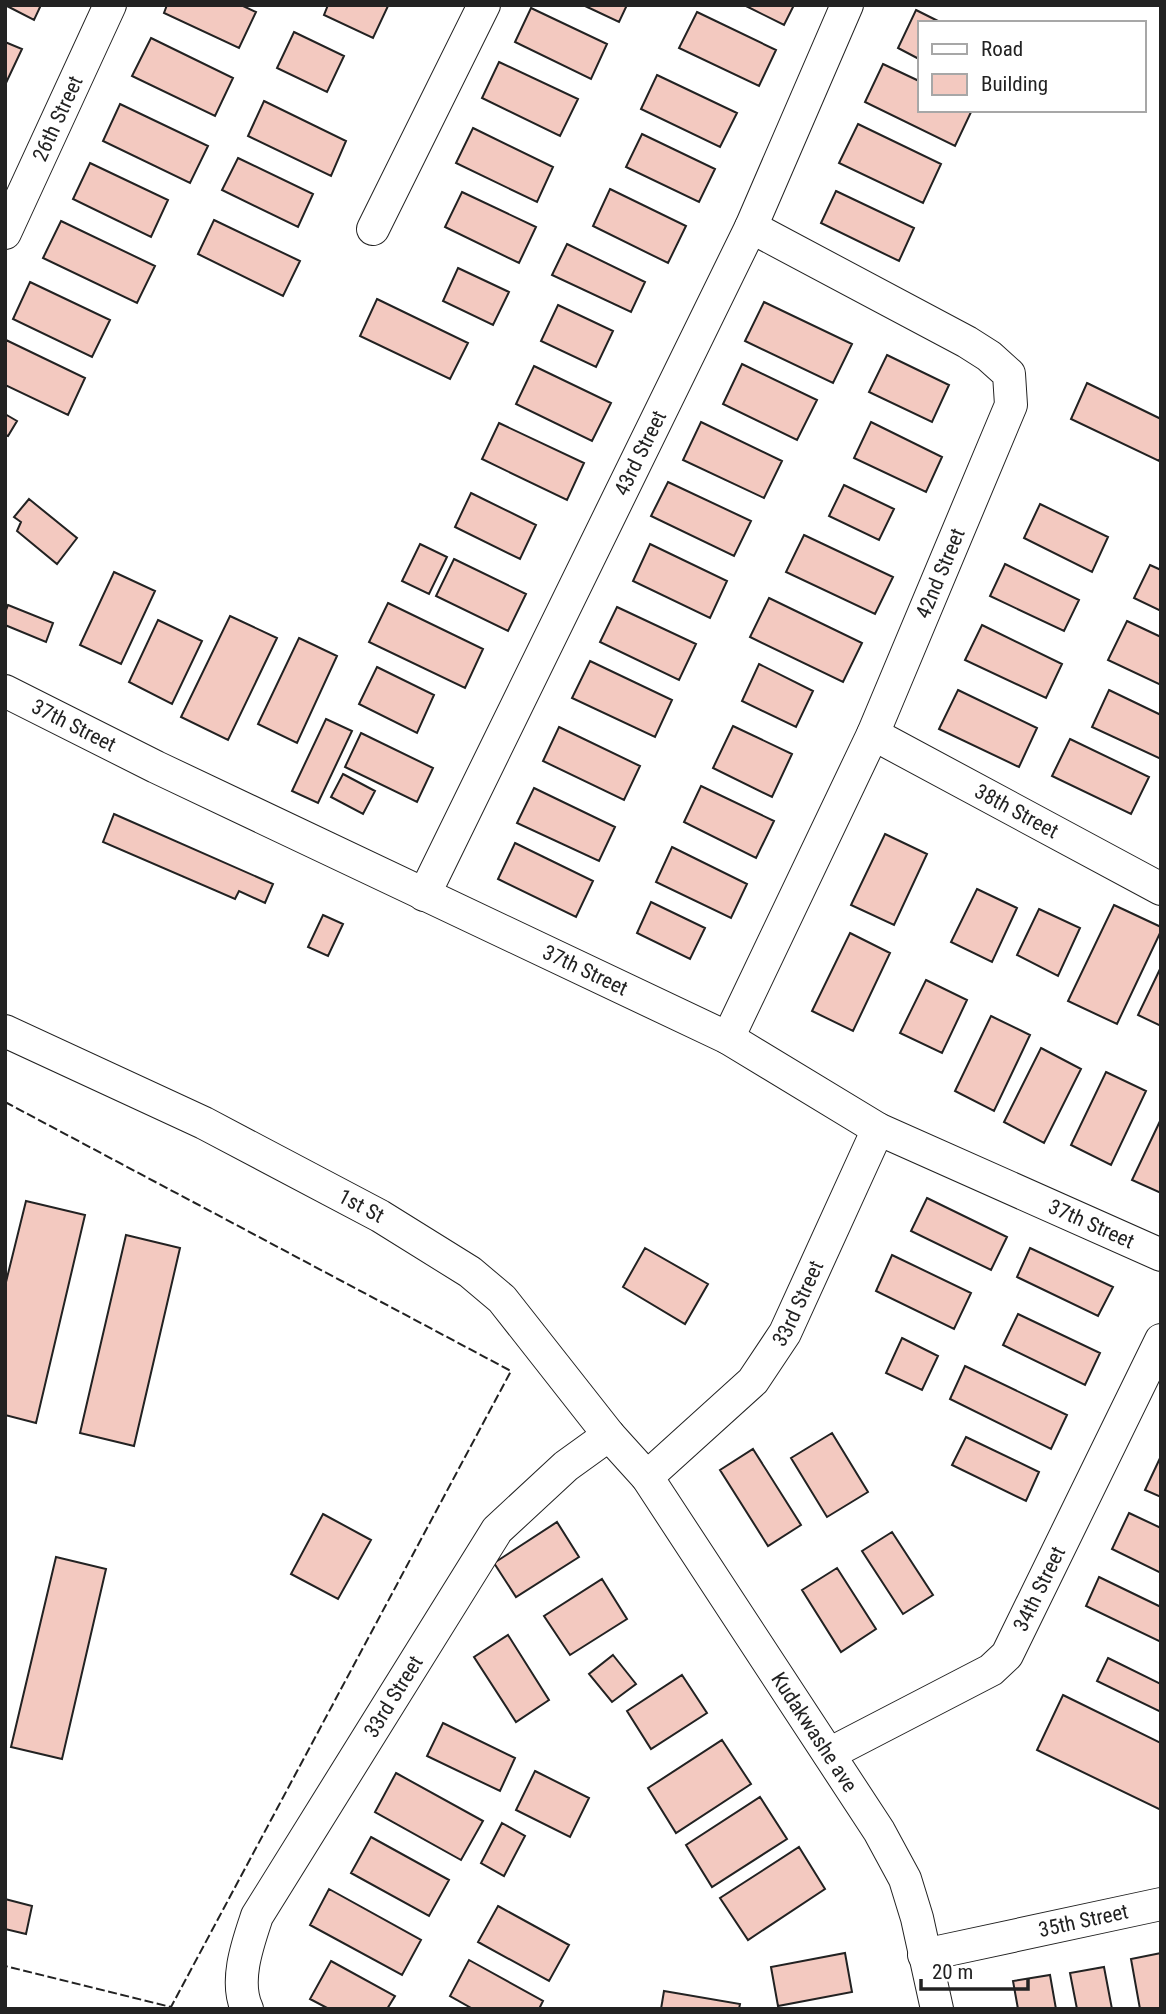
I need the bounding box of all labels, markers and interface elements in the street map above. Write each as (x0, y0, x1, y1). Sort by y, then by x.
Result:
legend (918, 21, 1145, 112)
text: Road (981, 37, 1023, 61)
street label: 26th Street (28, 72, 88, 165)
text: Building (981, 72, 1048, 96)
street label: 43rd Street (609, 407, 671, 499)
street label: 42nd Street (911, 525, 970, 622)
street label: 37th Street (28, 694, 120, 757)
street label: 38th Street (971, 779, 1062, 843)
street label: 37th Street (539, 940, 632, 1001)
street label: 1st St (334, 1184, 388, 1228)
street label: 37th Street (1045, 1194, 1138, 1254)
street label: 33rd Street (768, 1257, 828, 1351)
street label: 34th Street (1009, 1543, 1070, 1635)
street label: 33rd Street (359, 1651, 428, 1742)
street label: Kudakwashe ave (766, 1668, 862, 1797)
street label: 35th Street (1036, 1899, 1130, 1942)
scale bar (921, 1948, 1028, 1992)
text: 20 m (932, 1960, 973, 1984)

